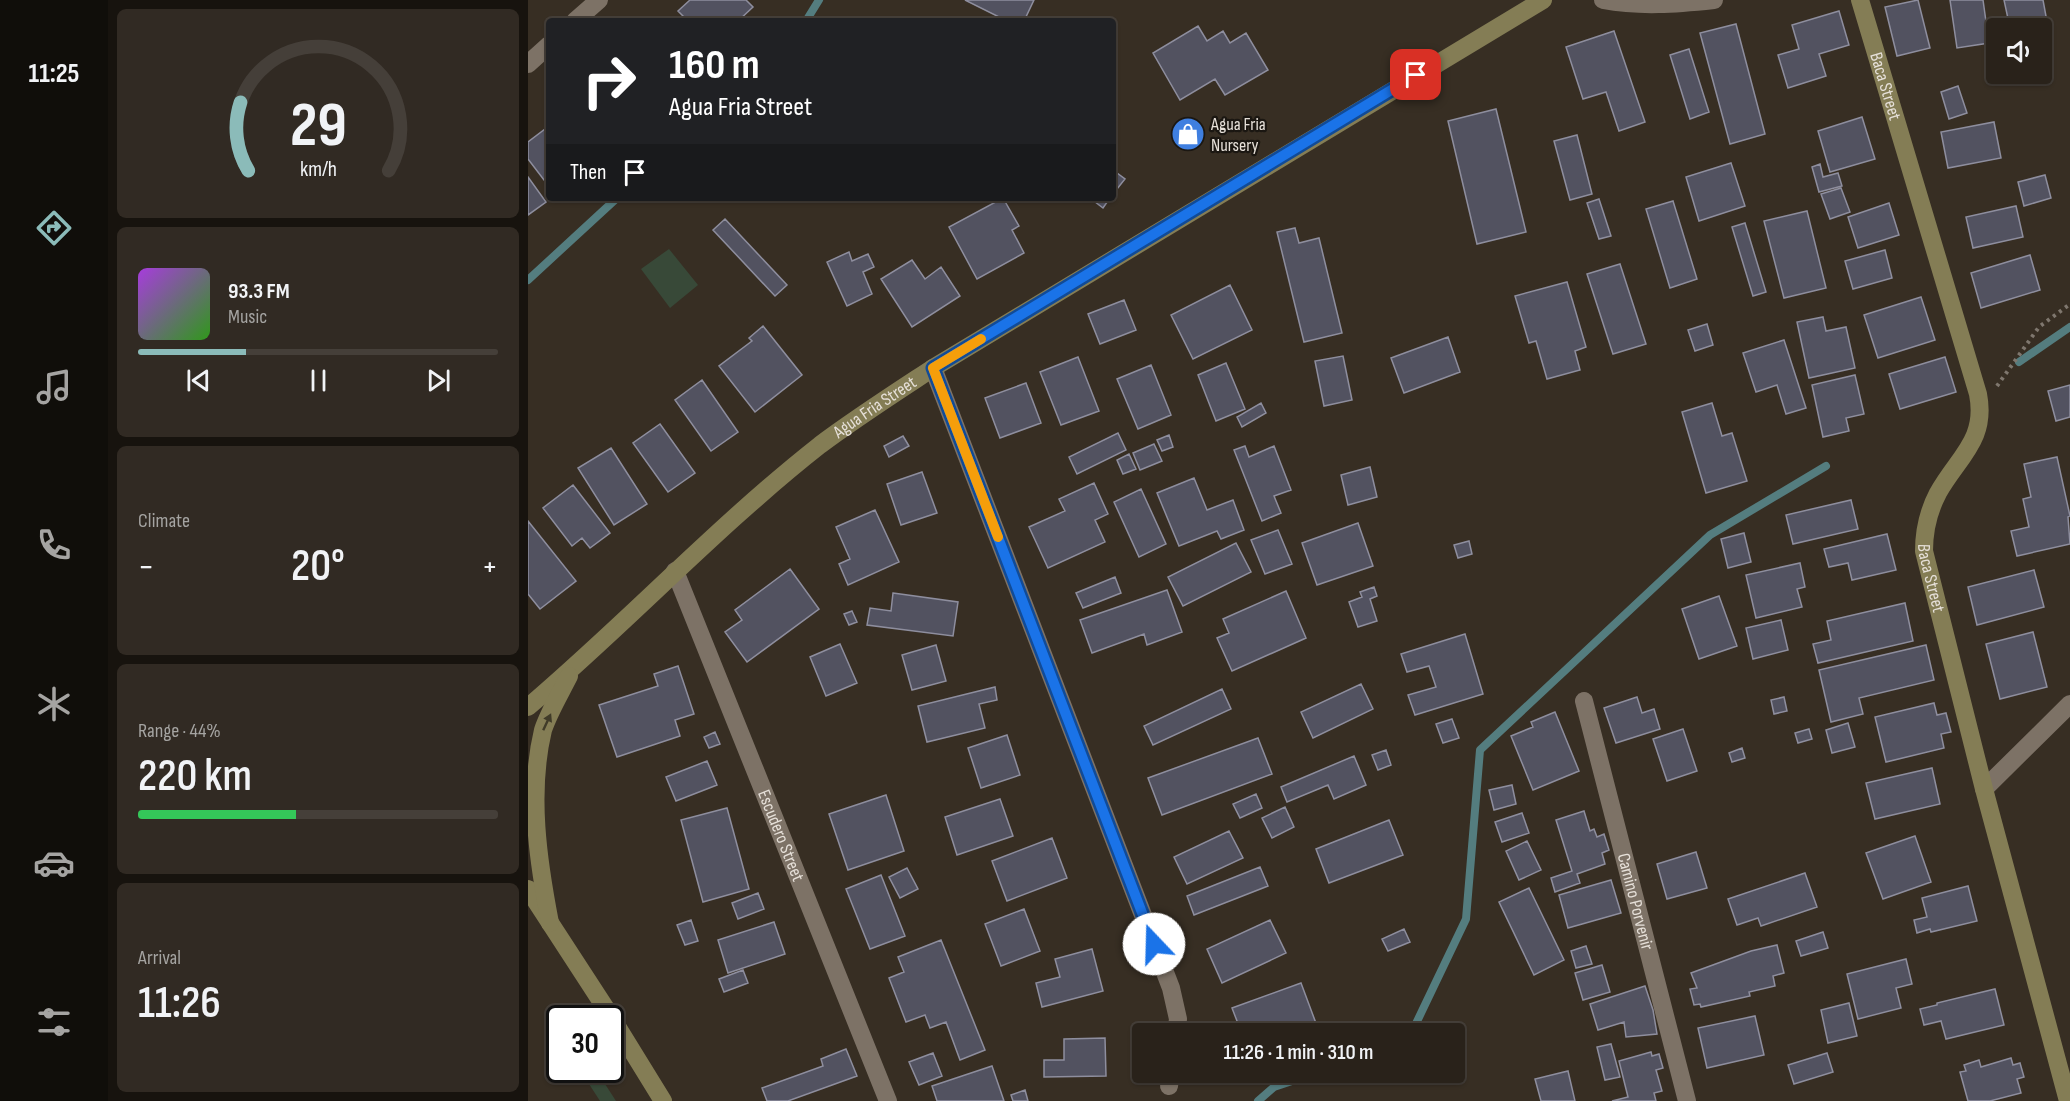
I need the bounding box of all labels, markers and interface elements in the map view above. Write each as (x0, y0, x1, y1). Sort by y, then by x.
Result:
map controls (1986, 18, 2052, 84)
button: sound (1986, 18, 2052, 84)
text: 160 m (669, 40, 760, 91)
icon: right (570, 42, 648, 120)
pin (1390, 49, 1441, 100)
street label: Baca Street (1865, 50, 1906, 123)
text: 11:25 (29, 58, 79, 90)
icon: arrive (1399, 58, 1432, 91)
text: 29 (290, 89, 346, 164)
text: Agua Fria Street (669, 91, 812, 123)
place label: Agua Fria Nursery (1210, 114, 1266, 156)
shop icon: Agua Fria Nursery (1170, 116, 1206, 152)
icon: arrive (618, 156, 651, 189)
text: km/h (299, 157, 337, 182)
text: Then (570, 159, 606, 186)
icon: directions (33, 207, 75, 249)
text: 93.3 FM (228, 278, 290, 305)
text: Music (228, 305, 267, 329)
icon: previous (182, 364, 215, 397)
icon: pause (302, 364, 335, 397)
icon: next (422, 364, 455, 397)
icon: music (33, 366, 75, 408)
street label: Agua Fria Street (828, 372, 921, 443)
text: Climate (138, 509, 190, 533)
icon: phone (33, 524, 75, 566)
text: 20° (291, 539, 345, 594)
street label: Baca Street (1913, 544, 1949, 615)
text: − (138, 547, 154, 587)
text: + (482, 547, 498, 587)
icon: climate (33, 683, 75, 725)
one-way arrow (542, 713, 551, 730)
text: Range · 44% (138, 719, 221, 743)
text: 220 km (138, 749, 252, 804)
street label: Escudero Street (753, 787, 809, 885)
icon: car (33, 842, 75, 884)
street label: Camino Porvenir (1613, 851, 1658, 952)
position arrow (1122, 912, 1186, 976)
text: Arrival (138, 946, 181, 970)
text: 11:26 (138, 976, 221, 1031)
icon: filters (33, 1001, 75, 1043)
speed limit sign: 30 (546, 1005, 624, 1083)
text: 11:26 · 1 min · 310 m (1224, 1039, 1373, 1066)

